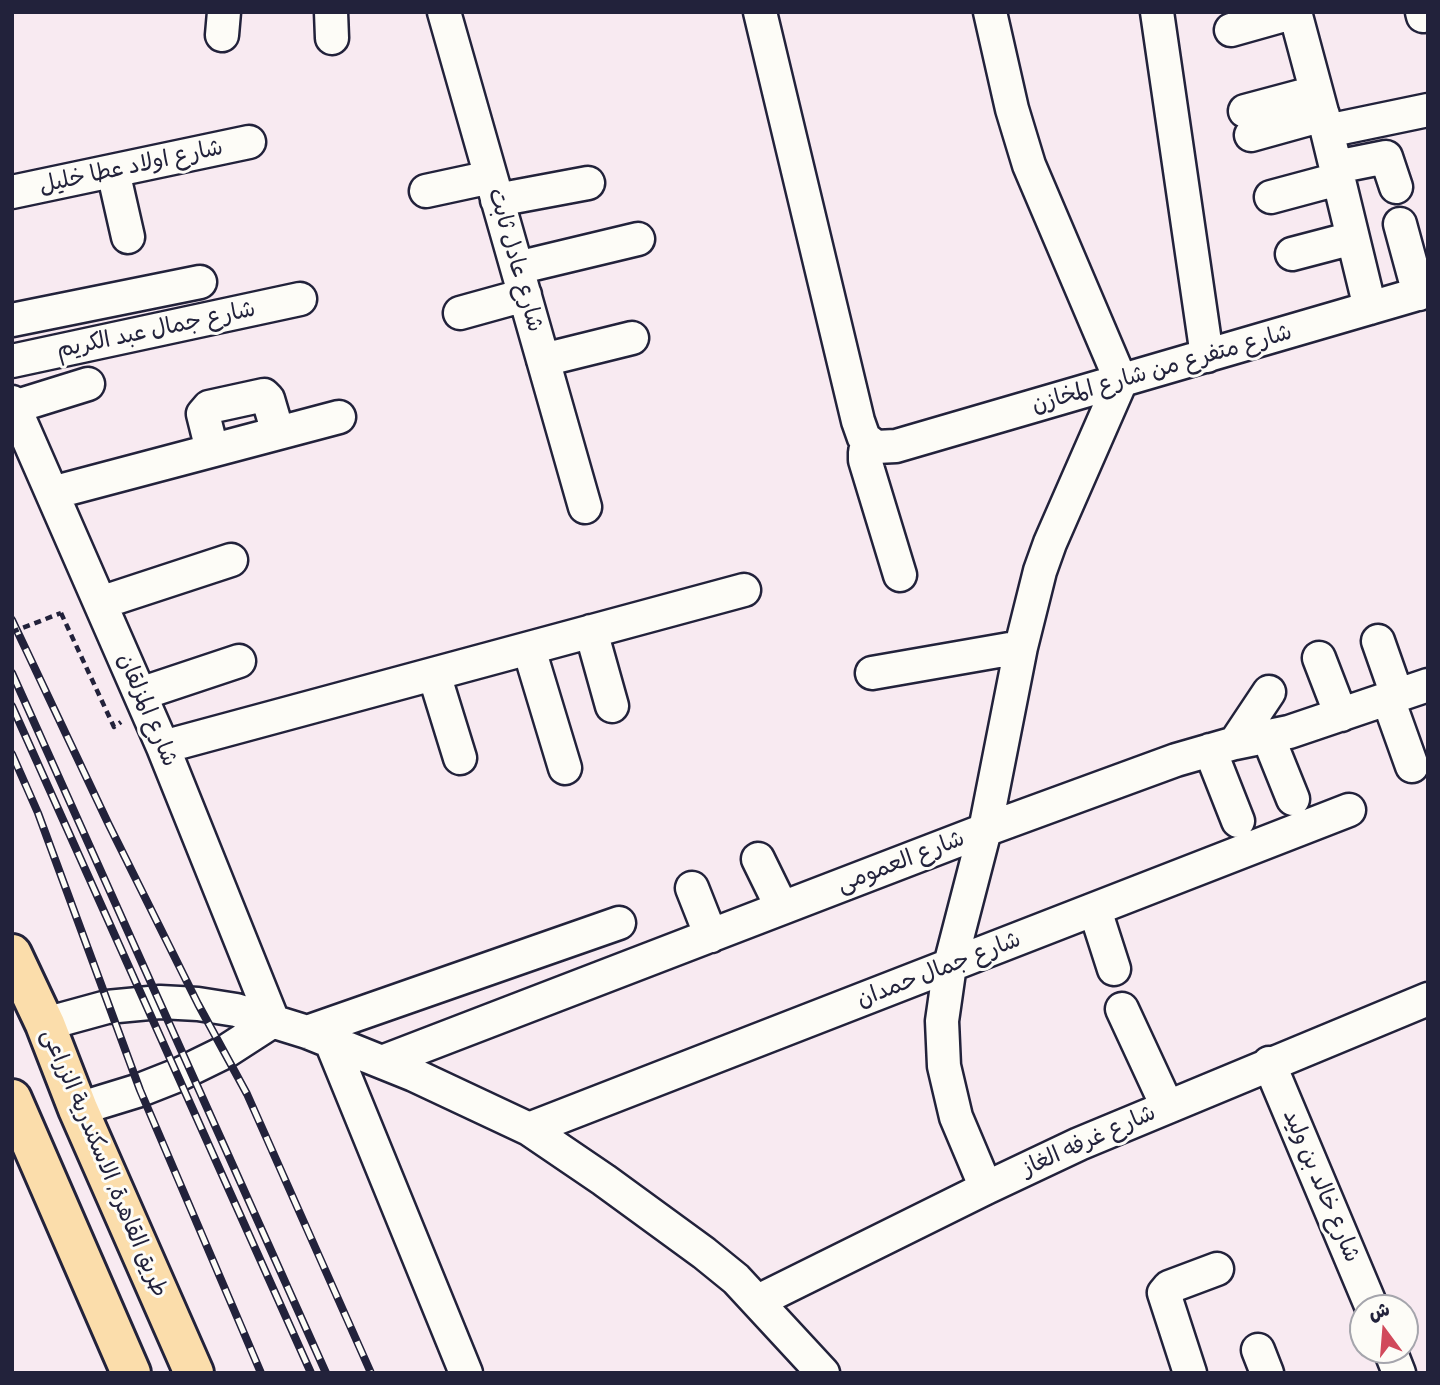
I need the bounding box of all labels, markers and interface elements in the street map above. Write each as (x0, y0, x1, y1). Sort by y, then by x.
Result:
street label: شارع اولاد عطا خليل (37, 134, 225, 200)
street label: شارع عادل ثابت (481, 185, 549, 335)
street label: شارع جمال عبد الكريم (54, 295, 258, 365)
street label: شارع متفرع من شارع المخازن (1029, 319, 1295, 419)
street label: شارع المزلقان (111, 649, 183, 771)
street label: شارع العمومى (833, 825, 969, 899)
street label: شارع جمال حمدان (853, 926, 1025, 1014)
street label: طريق القاهرة, الاسكندرية الزراعى (35, 1025, 173, 1301)
street label: شارع غرفه الغاز (1018, 1099, 1160, 1183)
street label: شارع خالد بن وليد (1276, 1105, 1366, 1267)
north arrow (1349, 1294, 1419, 1364)
text: ش (1365, 1295, 1392, 1326)

